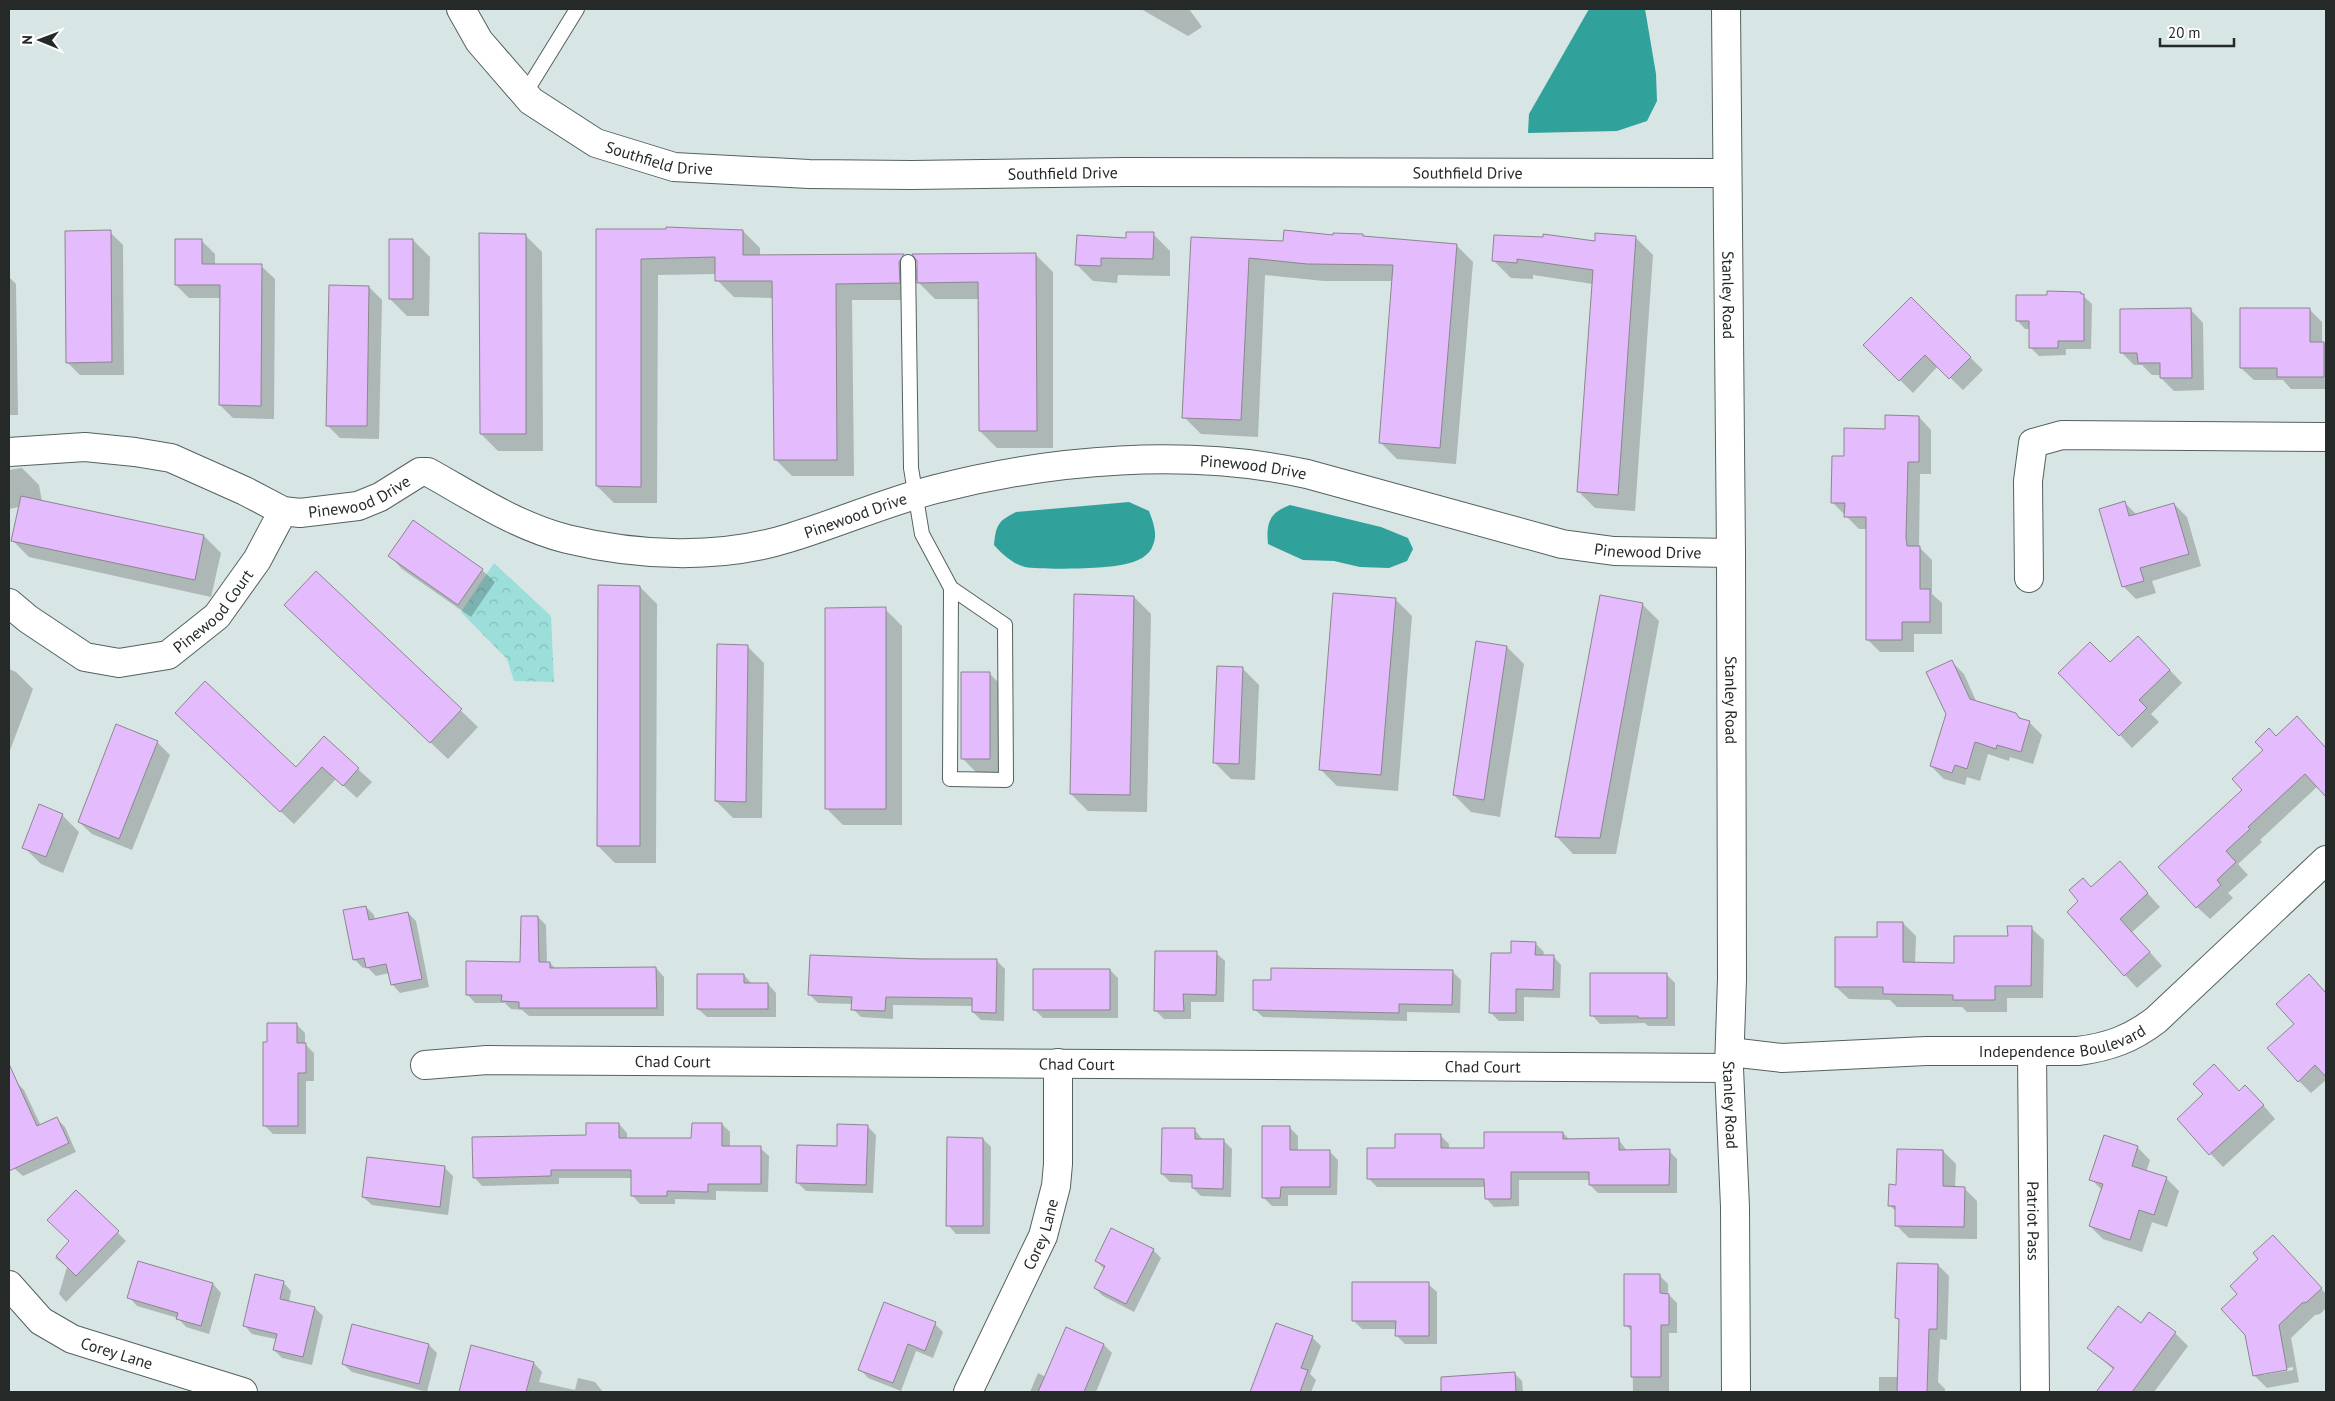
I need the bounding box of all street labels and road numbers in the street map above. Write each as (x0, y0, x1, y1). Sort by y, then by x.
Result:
street label: Southfield Drive (603, 137, 713, 179)
street label: Southfield Drive (1007, 162, 1118, 184)
street label: Southfield Drive (1413, 162, 1523, 183)
street label: Stanley Road (1718, 251, 1739, 339)
street label: Pinewood Drive (1200, 450, 1309, 484)
street label: Pinewood Drive (307, 471, 414, 522)
street label: Pinewood Drive (802, 488, 909, 542)
street label: Pinewood Drive (1593, 538, 1702, 562)
street label: Pinewood Court (169, 565, 258, 657)
street label: Stanley Road (1721, 656, 1741, 744)
street label: Independence Boulevard (1979, 1020, 2149, 1061)
street label: Chad Court (635, 1051, 711, 1071)
street label: Chad Court (1039, 1054, 1115, 1074)
street label: Chad Court (1445, 1056, 1521, 1077)
street label: Stanley Road (1719, 1061, 1742, 1149)
street label: Patriot Pass (2023, 1181, 2044, 1261)
street label: Corey Lane (1018, 1197, 1062, 1273)
street label: Corey Lane (78, 1332, 155, 1373)

